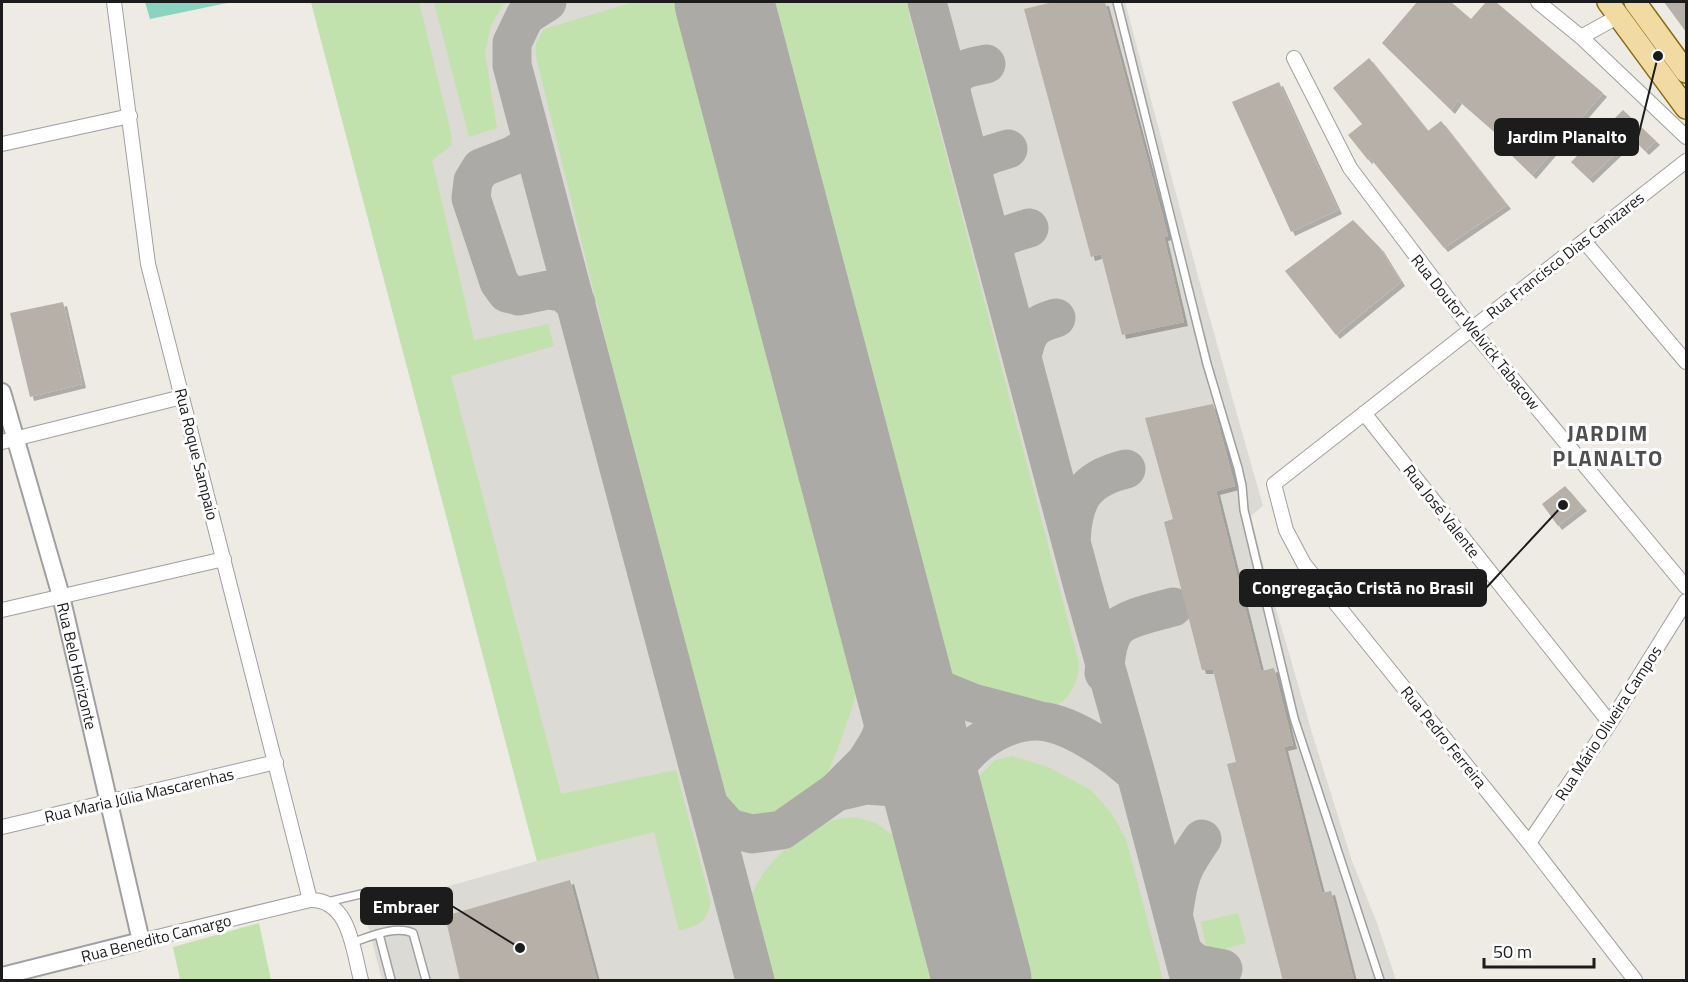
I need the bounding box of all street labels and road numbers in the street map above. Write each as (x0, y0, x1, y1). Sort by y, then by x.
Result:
street label: Rua Francisco Dias Canizares (1481, 186, 1649, 324)
street label: Rua Doutor Welvick Tabacow (1406, 249, 1546, 415)
street label: Rua Roque Sampaio (169, 386, 225, 522)
street label: Rua José Valente (1398, 459, 1486, 563)
street label: Rua Belo Horizonte (51, 600, 104, 732)
street label: Rua Mário Oliveira Campos (1549, 641, 1667, 805)
street label: Rua Pedro Ferreira (1395, 681, 1493, 793)
street label: Rua Maria Júlia Mascarenhas (42, 762, 236, 828)
street label: Rua Benedito Camargo (78, 908, 234, 968)

